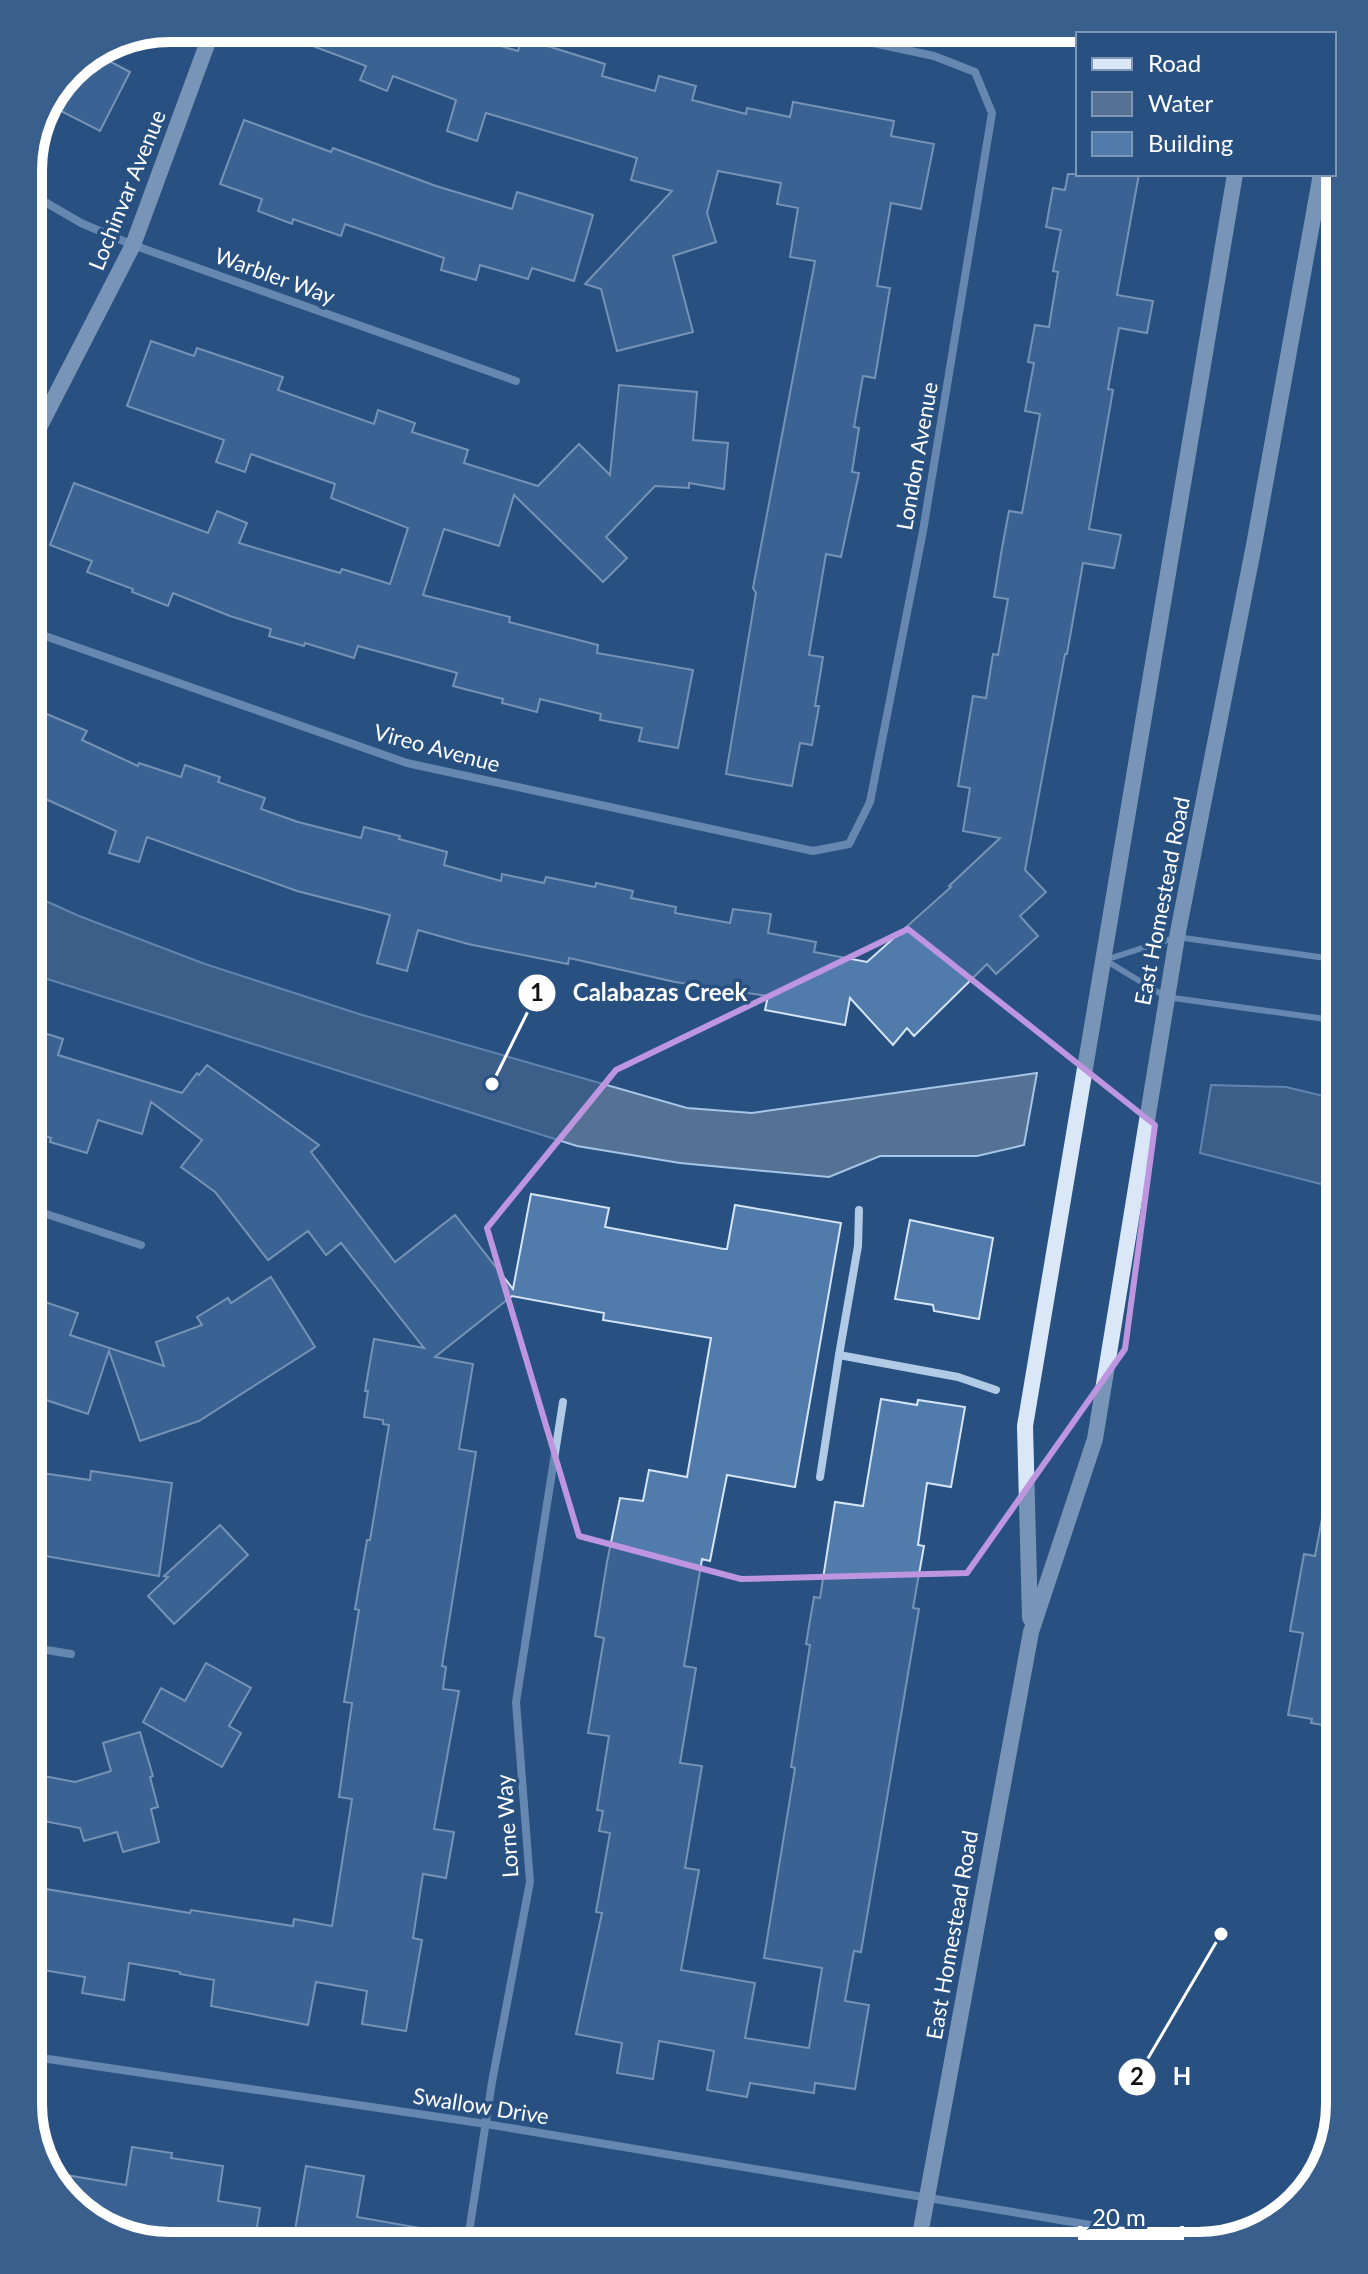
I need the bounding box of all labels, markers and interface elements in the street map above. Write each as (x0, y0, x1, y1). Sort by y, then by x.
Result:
legend (1076, 32, 1336, 176)
text: Road (1148, 48, 1201, 77)
text: Water (1148, 88, 1213, 117)
street label: Lochinvar Avenue (82, 106, 171, 274)
text: Building (1148, 128, 1233, 157)
street label: Warbler Way (211, 241, 340, 310)
street label: London Avenue (890, 380, 943, 532)
street label: Vireo Avenue (371, 718, 503, 777)
street label: East Homestead Road (1128, 794, 1195, 1007)
callout: Calabazas Creek (517, 969, 763, 1017)
text: 1 (530, 977, 544, 1006)
text: Calabazas Creek (573, 977, 747, 1006)
street label: Lorne Way (489, 1773, 524, 1879)
street label: East Homestead Road (920, 1828, 983, 2042)
callout: H (1117, 2053, 1207, 2101)
text: 2 (1130, 2061, 1144, 2090)
text: H (1173, 2061, 1191, 2090)
street label: Swallow Drive (411, 2081, 551, 2130)
scale bar (1080, 2190, 1182, 2240)
text: 20 m (1092, 2202, 1146, 2231)

